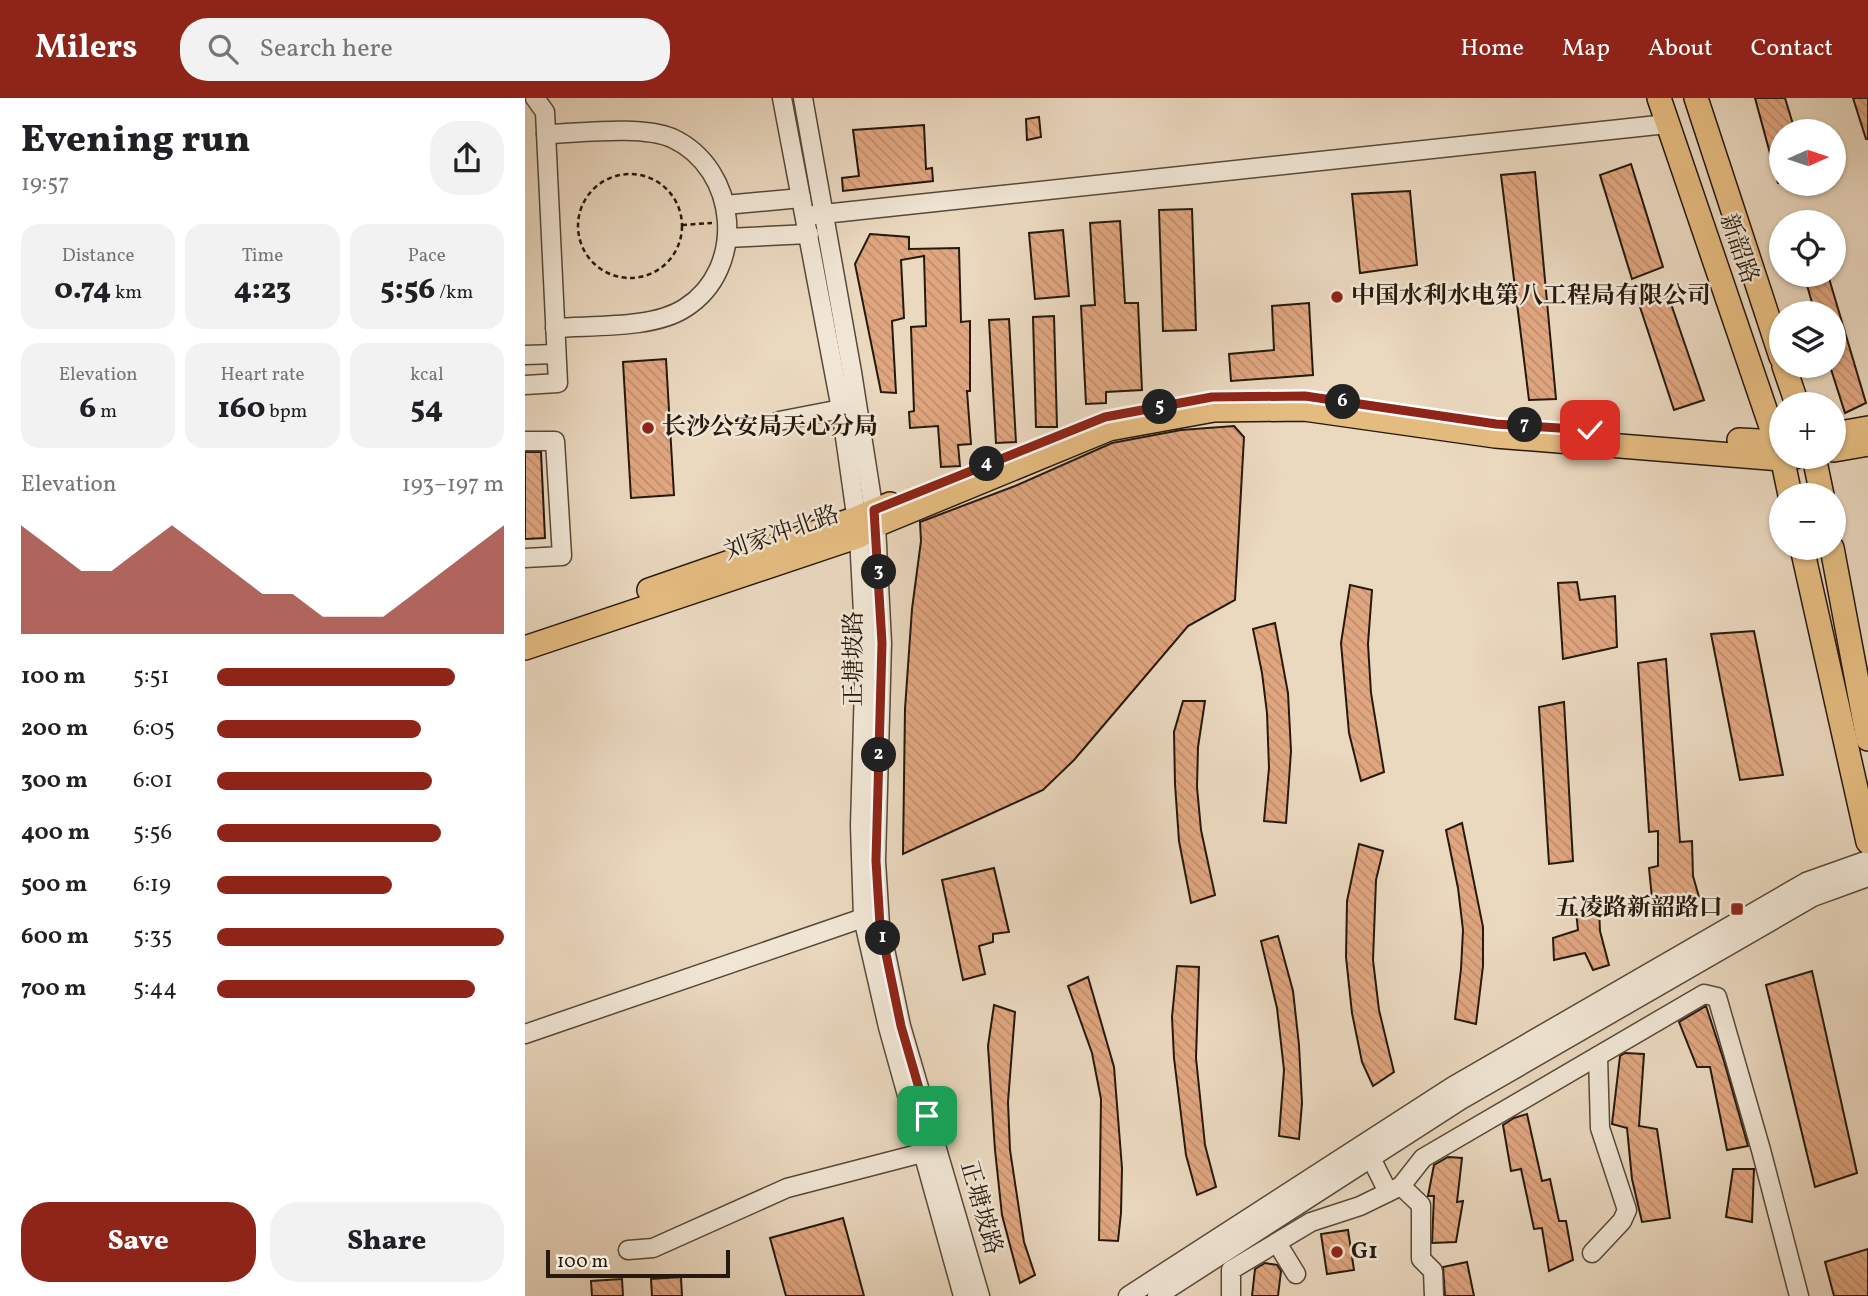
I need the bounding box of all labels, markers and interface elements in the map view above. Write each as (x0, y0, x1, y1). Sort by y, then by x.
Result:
search box (180, 18, 670, 81)
text: Milers (35, 26, 138, 72)
icon: search (204, 30, 242, 68)
text: Search here (260, 31, 393, 67)
text: Home (1460, 32, 1524, 66)
text: Map (1562, 32, 1610, 66)
text: About (1648, 32, 1713, 66)
text: Contact (1751, 32, 1833, 66)
text: Evening run (21, 115, 251, 168)
north arrow (1769, 119, 1846, 196)
map controls (1769, 119, 1846, 560)
button: share (430, 121, 504, 195)
text: 19:57 (21, 168, 70, 200)
street label: 新韶路 (1710, 209, 1766, 289)
button: locate (1769, 210, 1846, 287)
text: Distance (62, 243, 135, 269)
text: Time (242, 243, 283, 269)
text: Pace (408, 243, 446, 269)
text: 0.74 (54, 269, 111, 311)
text: 4:23 (234, 269, 291, 311)
text: 5:56 (380, 269, 435, 311)
text: km (111, 280, 142, 306)
text: /km (435, 280, 473, 306)
place label: 中国水利水电第八工程局有限公司 (1351, 280, 1711, 314)
marker: 中国水利水电第八工程局有限公司 (1329, 289, 1345, 305)
button: layers (1769, 301, 1846, 378)
text: Elevation (59, 362, 138, 388)
text: Heart rate (221, 362, 304, 388)
text: kcal (410, 362, 444, 388)
pin: 6 (1325, 384, 1361, 420)
text: 6 (79, 388, 96, 430)
text: 160 (218, 388, 265, 430)
text: 54 (411, 388, 443, 430)
text: 6 (1337, 388, 1348, 414)
pin: 5 (1143, 390, 1177, 424)
button: + (1769, 392, 1846, 469)
text: 5 (1155, 393, 1164, 419)
text: m (96, 399, 117, 425)
text: bpm (265, 399, 307, 425)
pin (1560, 400, 1620, 460)
pin: 7 (1507, 408, 1543, 442)
place label: 长沙公安局天心分局 (662, 411, 878, 445)
text: 7 (1520, 411, 1529, 437)
icon: check (1571, 411, 1609, 449)
marker: 长沙公安局天心分局 (640, 420, 656, 436)
pin: 4 (969, 446, 1005, 482)
text: 4 (981, 450, 992, 476)
text: Elevation (21, 469, 117, 501)
text: 193–197 m (402, 469, 504, 501)
button: − (1769, 483, 1846, 560)
street label: 刘家冲北路 (720, 498, 844, 570)
pin: 3 (861, 554, 897, 589)
text: 3 (874, 558, 883, 584)
street label: 正塘坡路 (838, 611, 872, 707)
text: 100 m (21, 661, 86, 693)
text: 5:51 (133, 661, 169, 693)
text: 200 m (21, 713, 88, 745)
text: 6:05 (133, 713, 175, 745)
pin: 2 (861, 738, 897, 772)
text: 2 (874, 741, 883, 767)
text: 300 m (21, 765, 88, 797)
text: 6:01 (133, 765, 173, 797)
text: 400 m (21, 817, 90, 849)
text: 5:56 (133, 817, 172, 849)
text: 500 m (21, 869, 87, 901)
text: 6:19 (133, 869, 171, 901)
place label: 五凌路新韶路口 (1555, 892, 1723, 926)
marker: 五凌路新韶路口 (1729, 901, 1745, 917)
pin: 1 (865, 920, 901, 956)
text: 600 m (21, 921, 89, 953)
text: 5:35 (133, 921, 172, 953)
text: 1 (879, 924, 886, 950)
text: 700 m (21, 973, 87, 1005)
text: 5:44 (133, 973, 177, 1005)
pin (897, 1086, 957, 1146)
icon: arrive (908, 1097, 946, 1135)
street label: 正塘坡路 (950, 1157, 1010, 1259)
button: Save (21, 1202, 256, 1282)
button: Share (270, 1202, 504, 1282)
place label: G1 (1351, 1235, 1378, 1269)
marker: G1 (1329, 1244, 1345, 1260)
scale bar (546, 1247, 730, 1279)
text: 100 m (557, 1249, 608, 1275)

